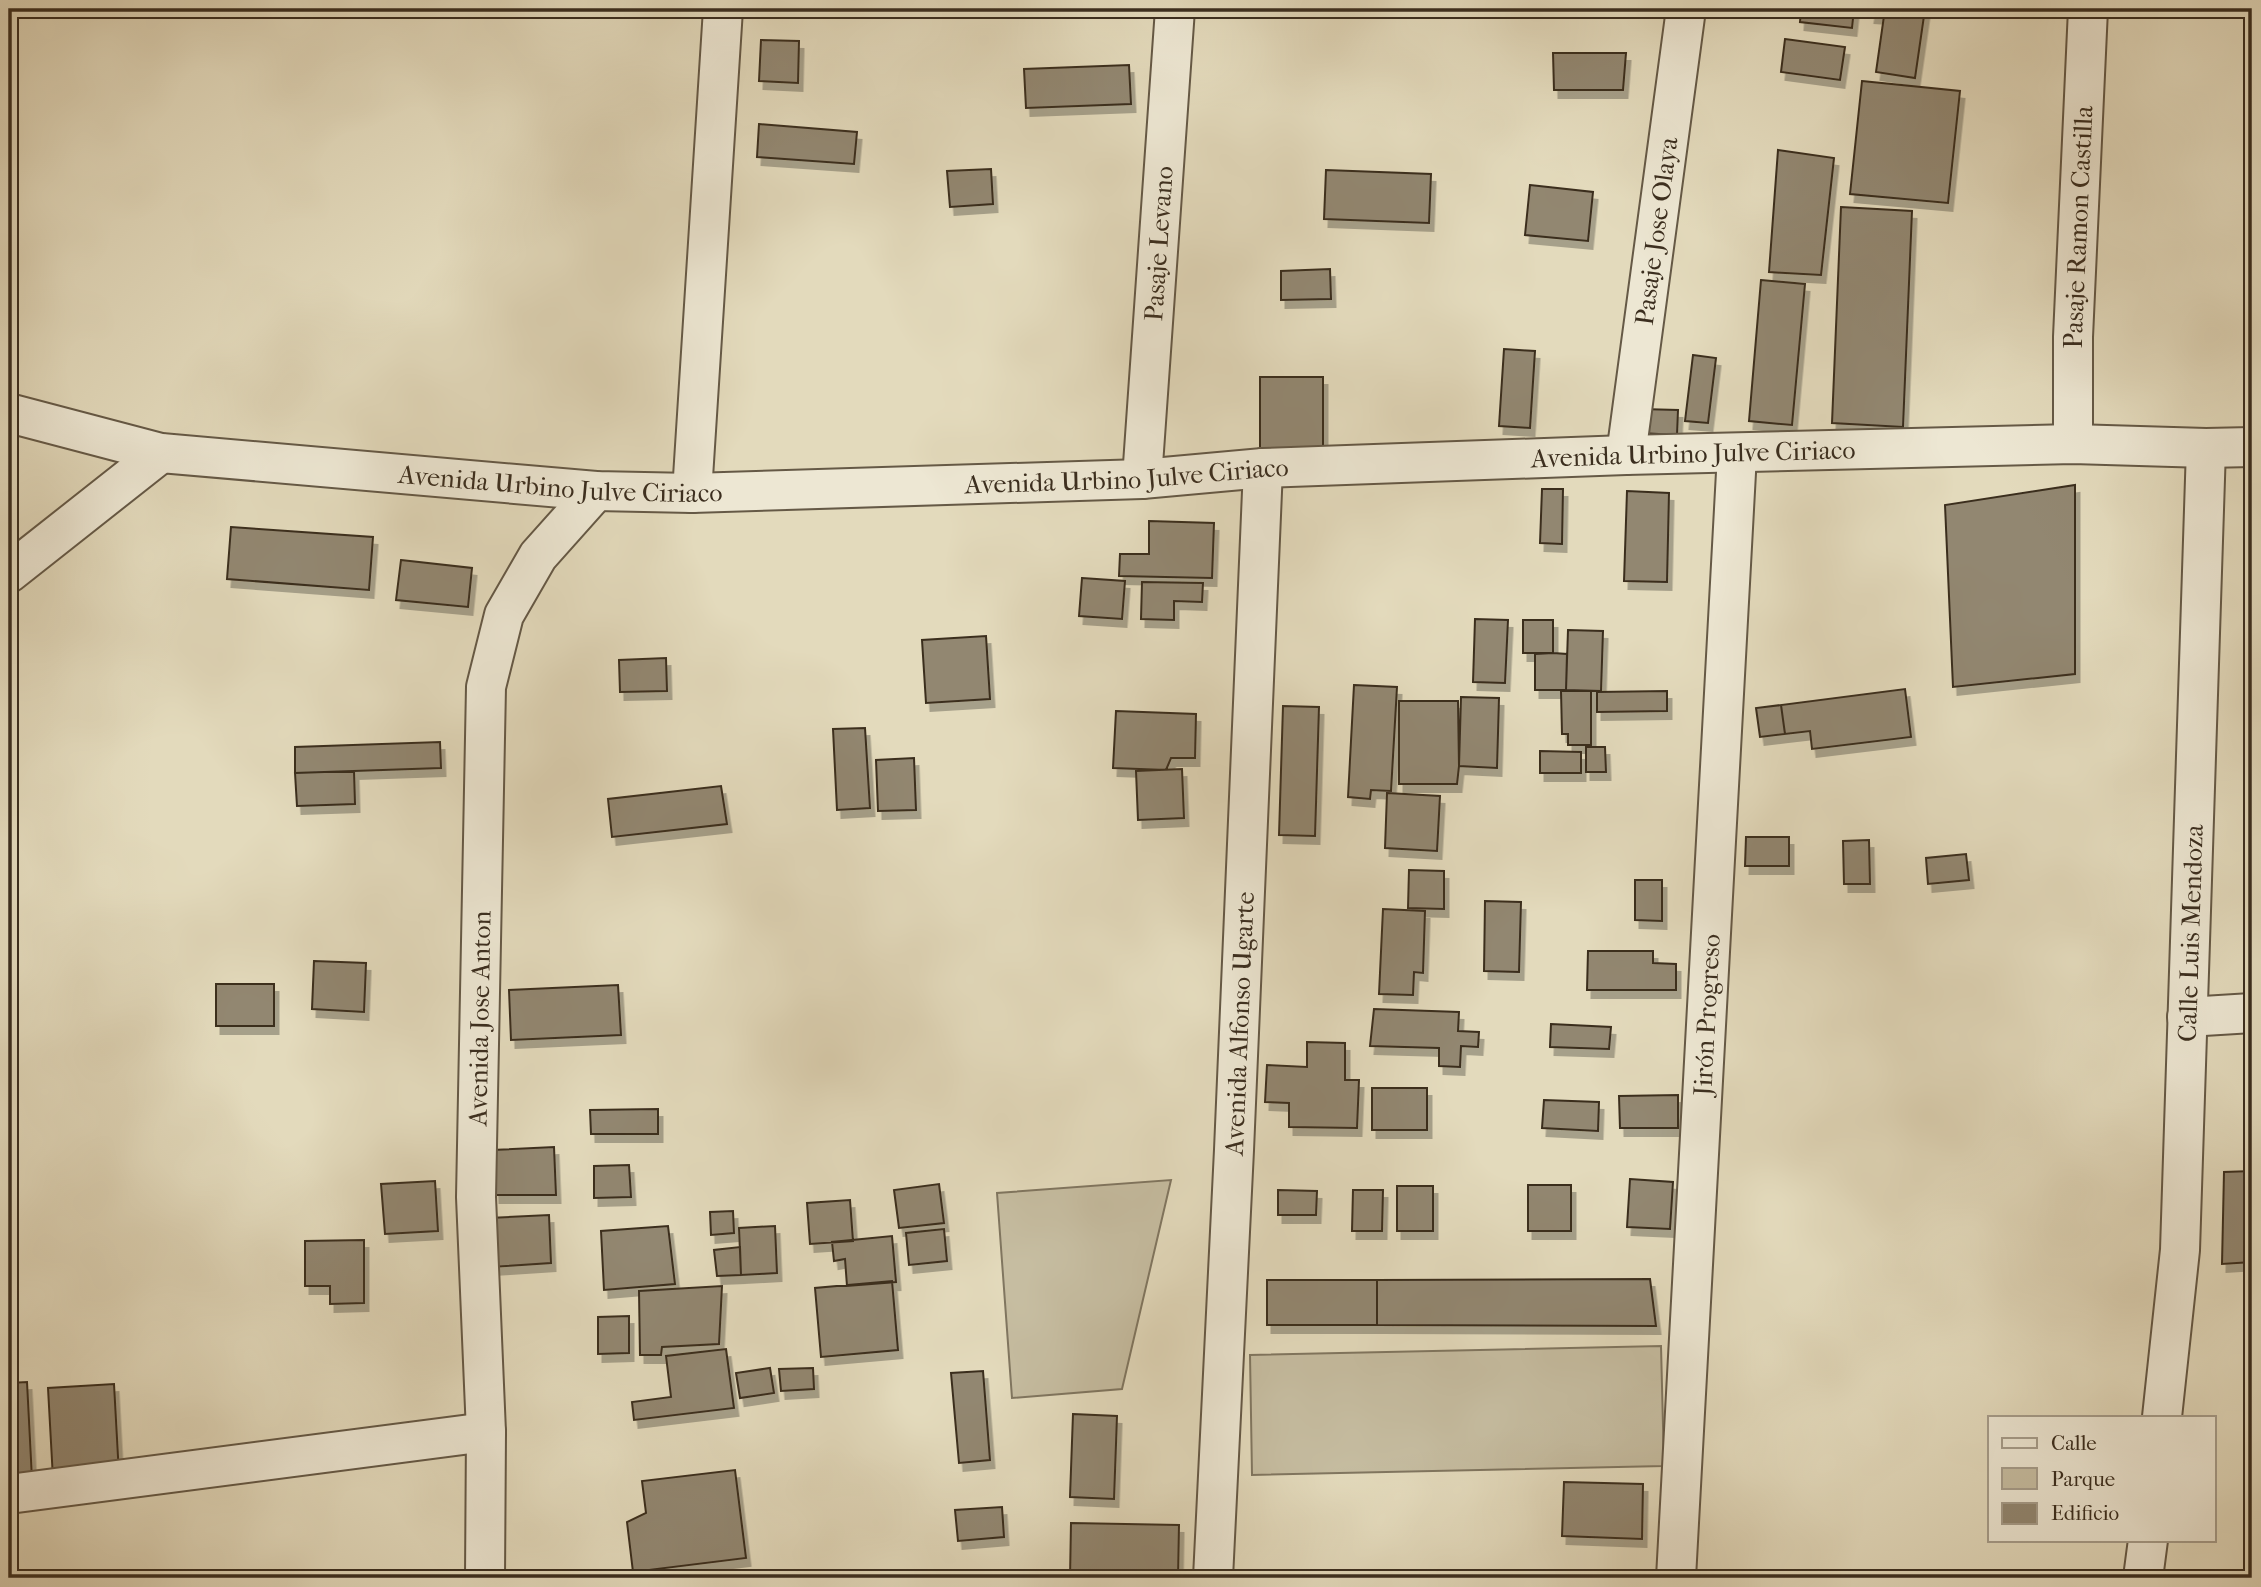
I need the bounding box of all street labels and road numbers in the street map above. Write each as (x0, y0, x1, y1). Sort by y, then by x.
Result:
street label: Pasaje Ramon Castilla (2058, 104, 2100, 349)
street label: Pasaje Jose Olaya (1629, 134, 1685, 327)
street label: Pasaje Levano (1138, 165, 1180, 322)
street label: Avenida Urbino Julve Ciriaco (1529, 434, 1856, 474)
street label: Avenida Urbino Julve Ciriaco (963, 452, 1289, 501)
street label: Avenida Urbino Julve Ciriaco (396, 459, 723, 509)
street label: Calle Luis Mendoza (2172, 823, 2210, 1042)
street label: Avenida Alfonso Ugarte (1219, 891, 1261, 1157)
street label: Avenida Jose Anton (462, 910, 498, 1127)
street label: Jirón Progreso (1687, 933, 1727, 1099)

